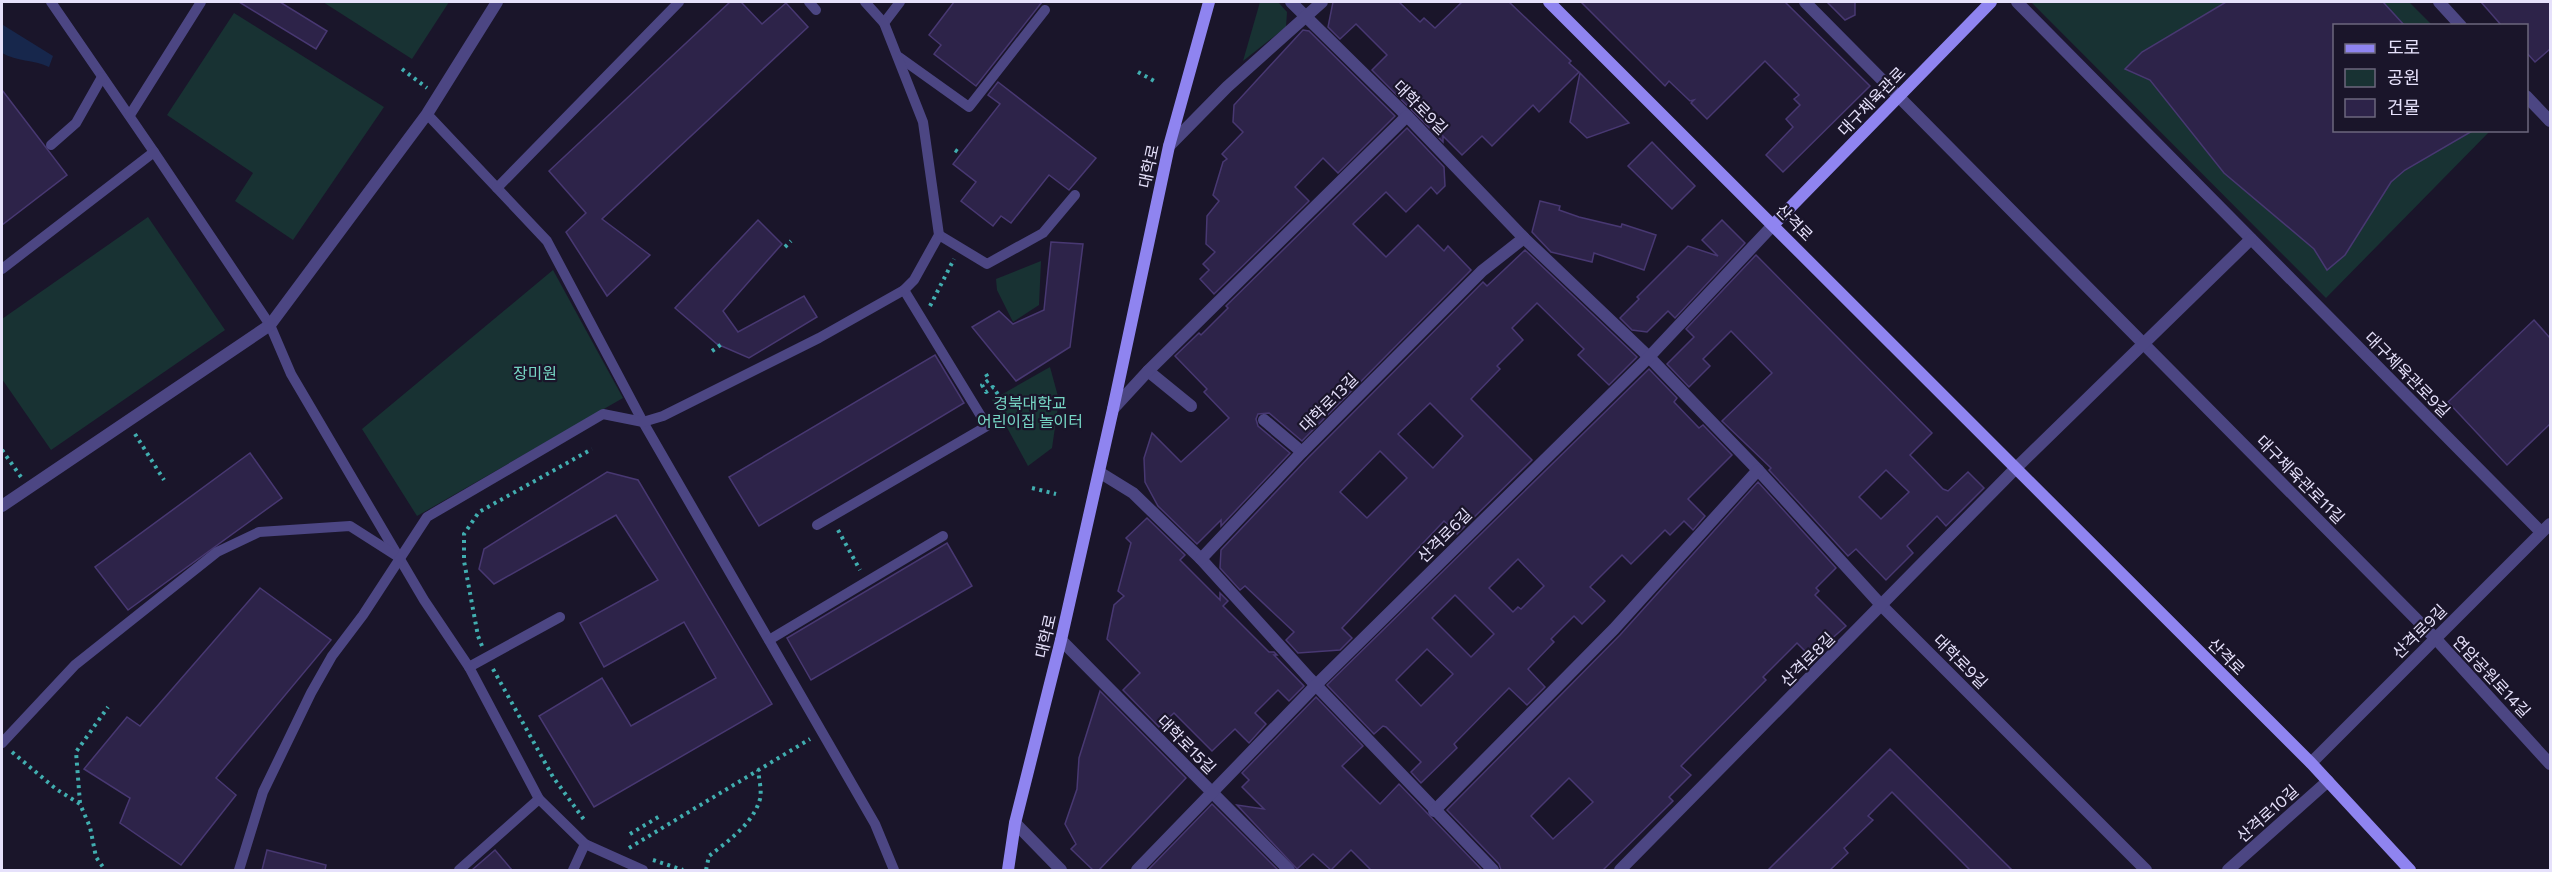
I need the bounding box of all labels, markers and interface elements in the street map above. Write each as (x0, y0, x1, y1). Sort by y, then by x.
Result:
legend (2333, 24, 2528, 132)
text: 도로 (2387, 36, 2420, 58)
street label: 대구체육관로 (1833, 62, 1909, 139)
text: 공원 (2387, 66, 2420, 88)
street label: 대학로9길 (1390, 76, 1452, 138)
text: 건물 (2387, 96, 2420, 118)
street label: 대학로 (1134, 142, 1162, 190)
street label: 산격로 (1773, 200, 1818, 245)
street label: 대구체육관로9길 (2361, 327, 2455, 421)
park label: 장미원 (513, 363, 557, 382)
street label: 대학로13길 (1295, 369, 1361, 435)
park label: 경북대학교 어린이집 놀이터 (977, 393, 1083, 430)
street label: 대구체육관로11길 (2253, 431, 2349, 527)
street label: 산격로6길 (1413, 504, 1475, 566)
street label: 산격로9길 (2388, 600, 2450, 662)
street label: 대학로 (1031, 612, 1059, 660)
street label: 산격로8길 (1776, 628, 1838, 690)
street label: 대학로9길 (1930, 630, 1992, 692)
street label: 연암공원로14길 (2449, 631, 2535, 721)
street label: 산격로 (2205, 634, 2250, 679)
street label: 대학로15길 (1154, 711, 1220, 777)
street label: 산격로10길 (2232, 780, 2302, 846)

